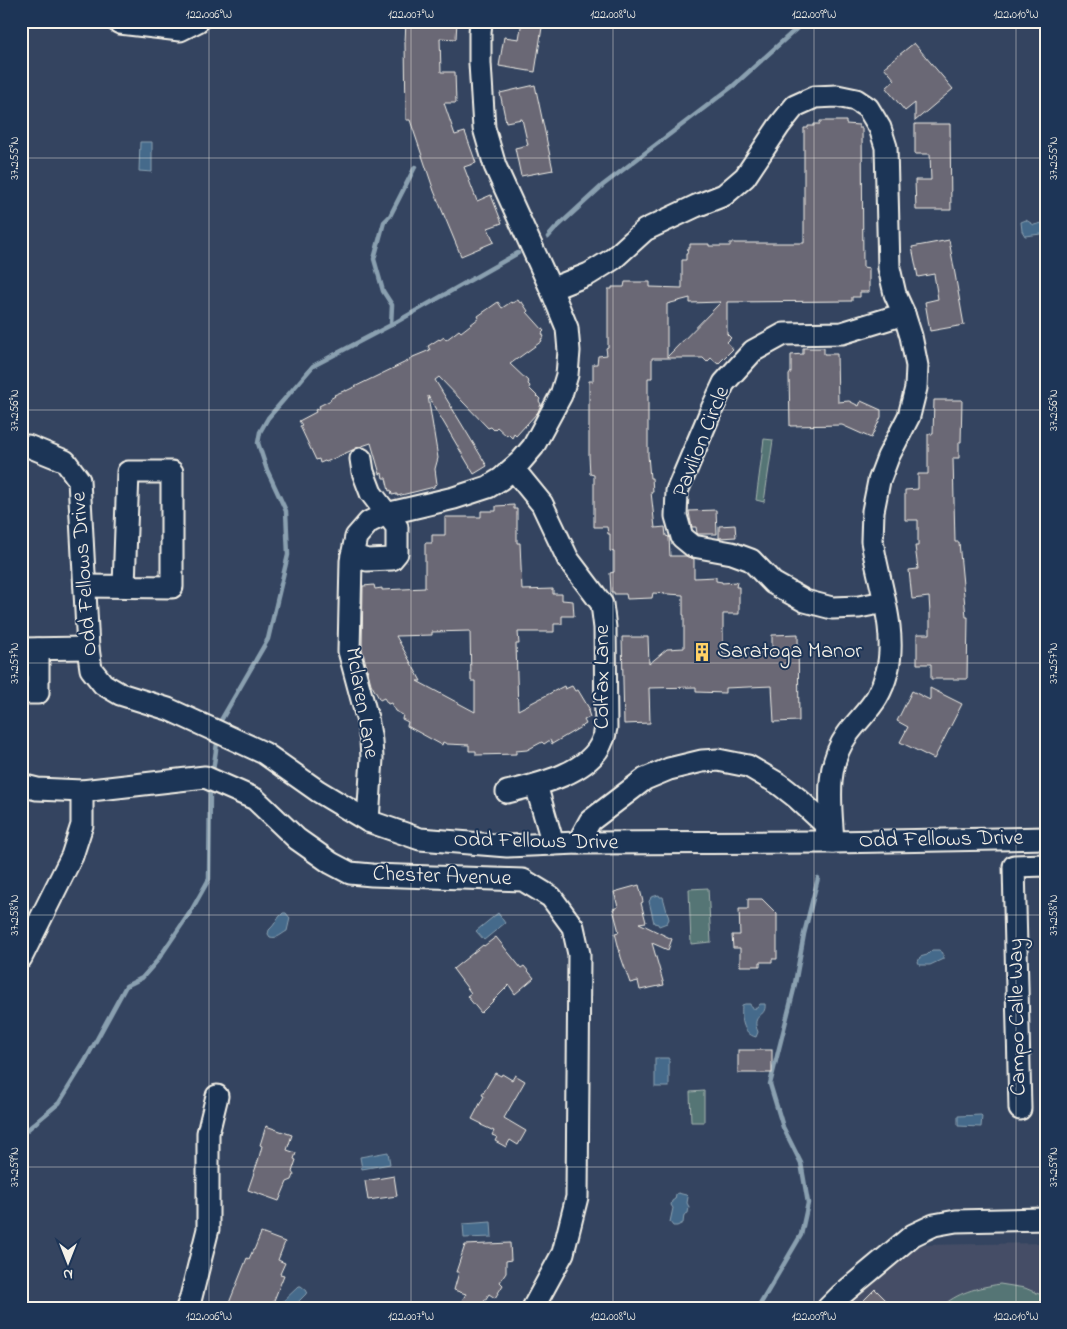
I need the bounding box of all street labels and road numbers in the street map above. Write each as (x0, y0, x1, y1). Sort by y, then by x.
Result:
street label: Pavilion Circle (665, 381, 739, 502)
street label: Odd Fellows Drive (63, 491, 107, 657)
street label: Colfax Lane (587, 625, 619, 729)
street label: Mclaren Lane (335, 645, 387, 761)
street label: Odd Fellows Drive (858, 823, 1024, 857)
street label: Odd Fellows Drive (453, 825, 619, 859)
street label: Chester Avenue (372, 859, 512, 895)
street label: Campo Calle Way (1001, 938, 1036, 1096)

